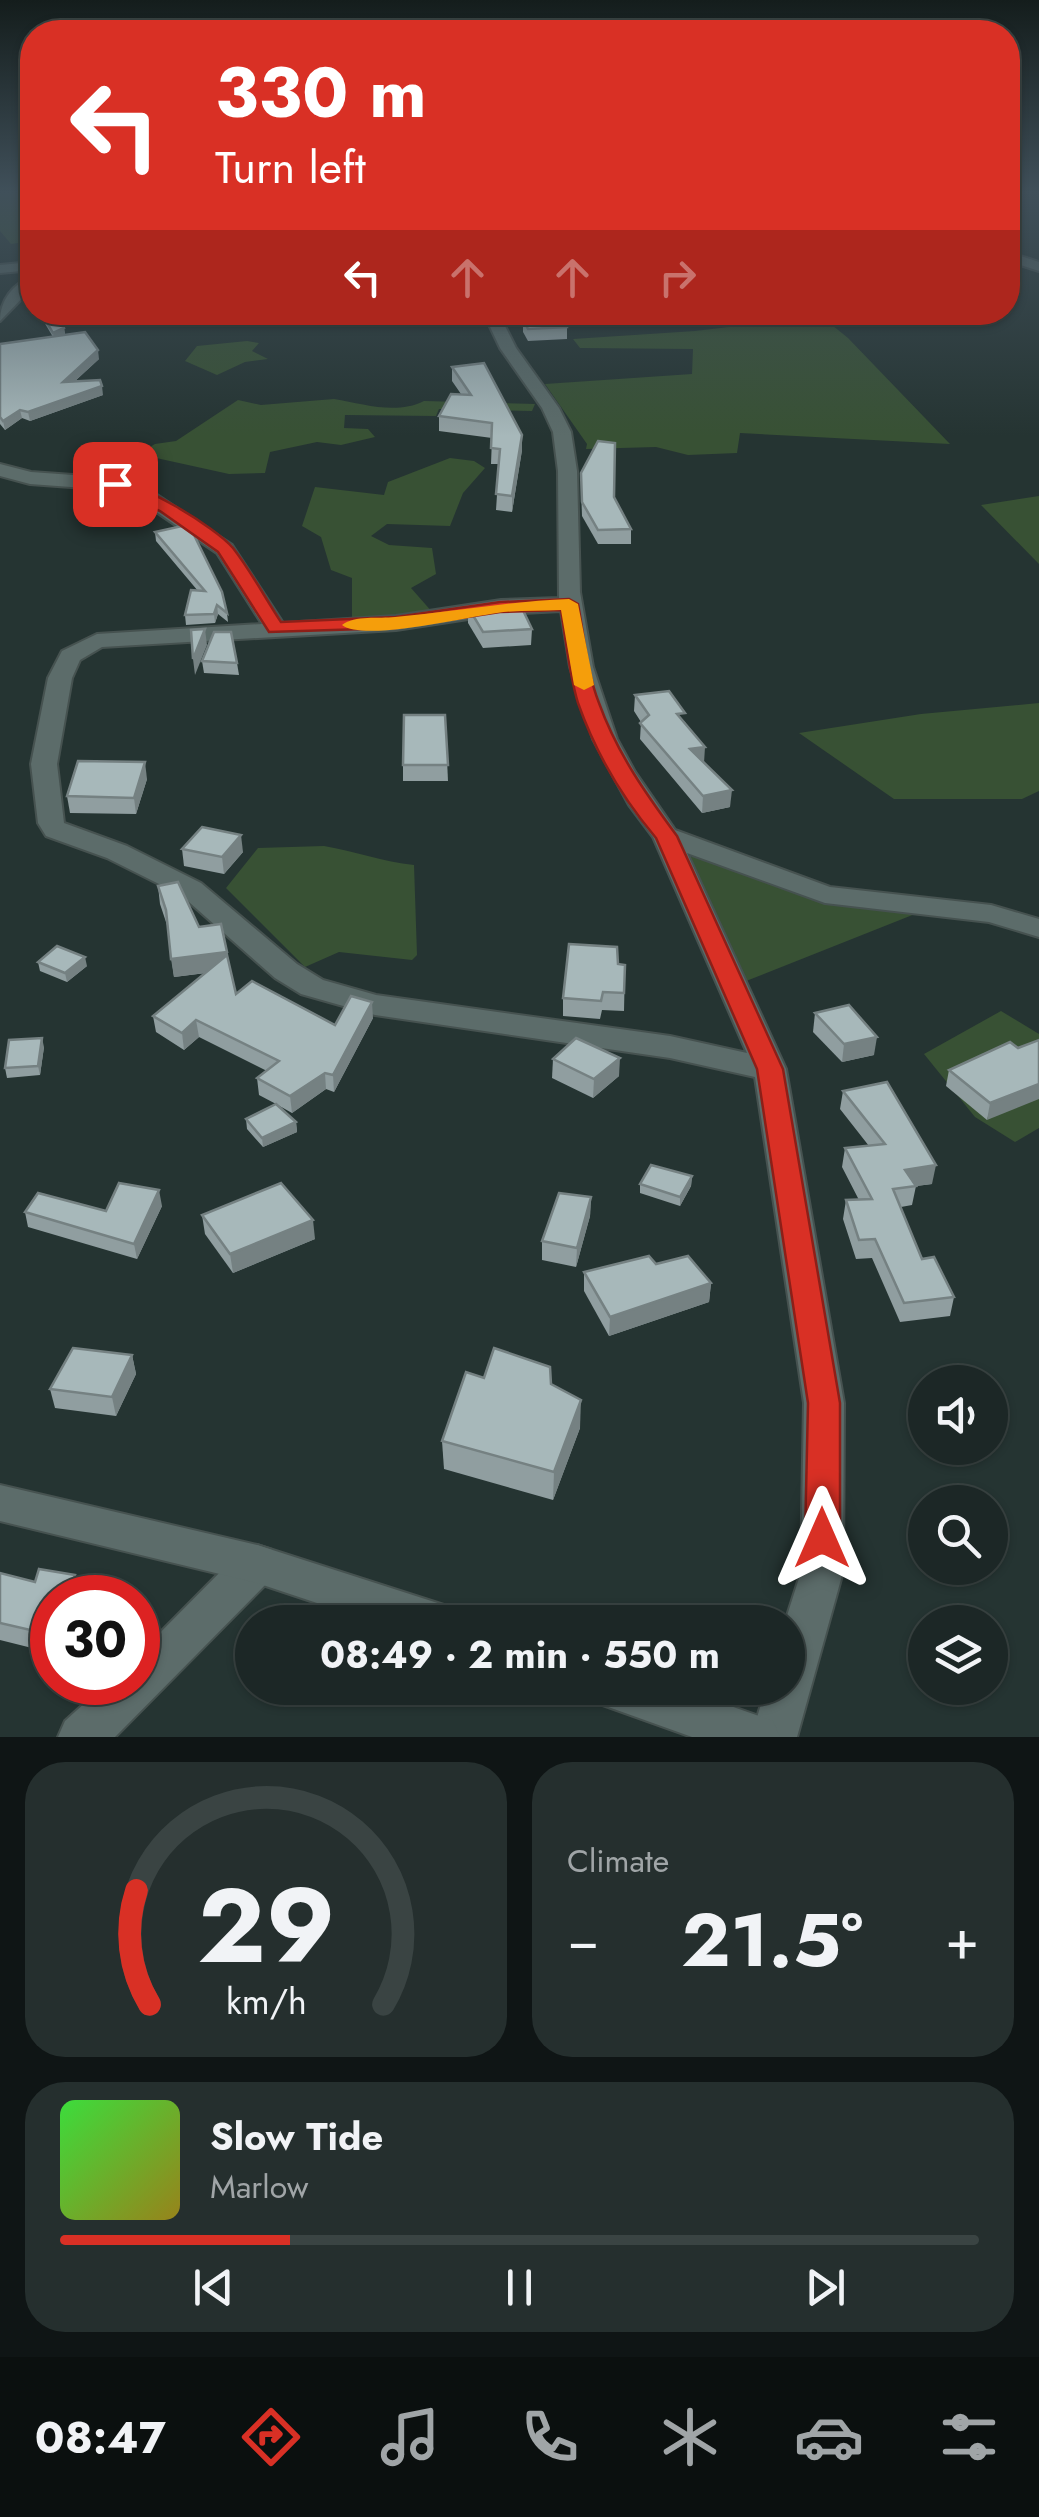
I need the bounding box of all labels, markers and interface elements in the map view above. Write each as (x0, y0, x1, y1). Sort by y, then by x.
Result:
text: 330 m (215, 42, 427, 143)
icon: left (50, 60, 180, 190)
text: Turn left (215, 135, 366, 200)
icon: left (335, 250, 390, 305)
icon: ahead (440, 250, 495, 305)
icon: ahead (545, 250, 600, 305)
icon: right (650, 250, 705, 305)
pin (73, 442, 158, 527)
icon: arrive (88, 457, 143, 512)
map controls (908, 1365, 1008, 1705)
button: sound (908, 1365, 1008, 1465)
button: search (908, 1485, 1008, 1585)
position arrow (770, 1486, 874, 1590)
speed limit sign: 30 (30, 1575, 160, 1705)
button: layers (908, 1605, 1008, 1705)
text: 08:49 · 2 min · 550 m (320, 1627, 720, 1682)
text: Climate (567, 1838, 669, 1884)
text: 29 (197, 1851, 335, 2001)
text: 21.5° (681, 1886, 863, 1994)
text: − (567, 1900, 599, 1980)
text: + (945, 1900, 979, 1980)
text: km/h (226, 1976, 306, 2027)
text: Slow Tide (210, 2109, 383, 2164)
text: Marlow (210, 2164, 308, 2210)
icon: previous (186, 2260, 241, 2315)
icon: pause (492, 2260, 547, 2315)
icon: next (798, 2260, 853, 2315)
icon: directions (236, 2402, 306, 2472)
icon: music (375, 2402, 445, 2472)
icon: phone (515, 2402, 585, 2472)
icon: climate (655, 2402, 725, 2472)
icon: car (794, 2402, 864, 2472)
icon: filters (934, 2402, 1004, 2472)
text: 08:47 (35, 2405, 166, 2470)

